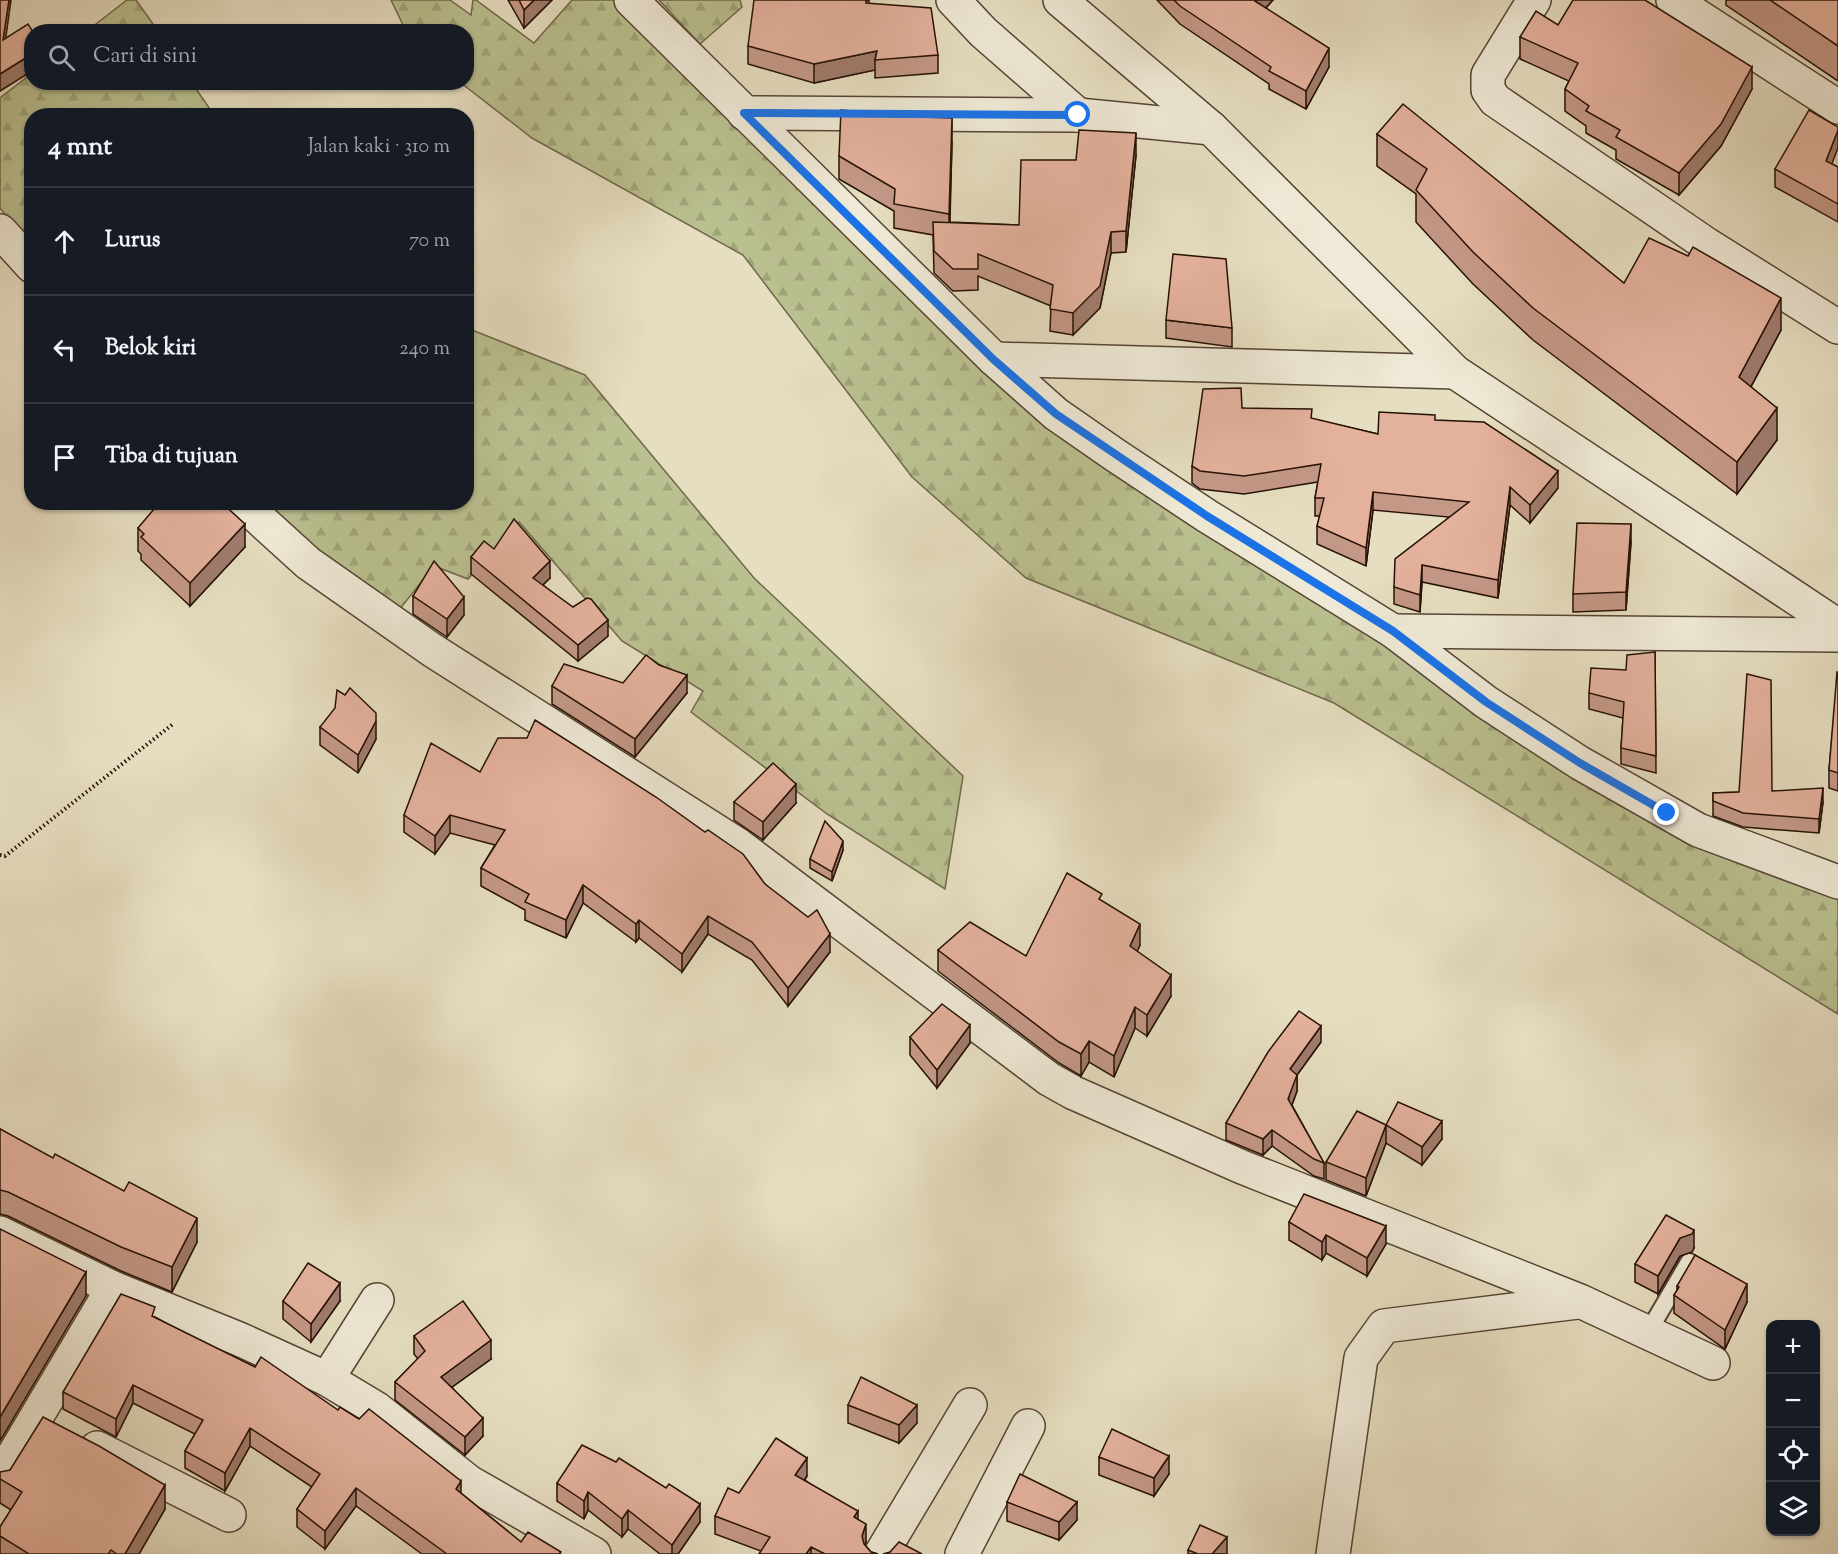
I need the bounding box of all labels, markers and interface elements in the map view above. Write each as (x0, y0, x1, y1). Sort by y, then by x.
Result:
search box (24, 24, 474, 90)
icon: search (45, 41, 78, 74)
text: Cari di sini (93, 41, 197, 73)
route start (1064, 101, 1090, 127)
text: 4 mnt (48, 129, 112, 166)
text: Jalan kaki · 310 m (308, 133, 450, 162)
icon: ahead (48, 225, 81, 258)
text: Lurus (105, 225, 161, 257)
text: 70 m (409, 227, 450, 256)
icon: left (48, 333, 81, 366)
text: Belok kiri (105, 333, 196, 365)
text: 240 m (399, 335, 450, 364)
icon: arrive (48, 441, 81, 474)
text: Tiba di tujuan (105, 441, 238, 473)
route end (1653, 799, 1679, 825)
map controls (1766, 1320, 1820, 1536)
button: + (1766, 1320, 1820, 1374)
button: − (1766, 1374, 1820, 1428)
button: locate (1766, 1428, 1820, 1482)
button: layers (1766, 1482, 1820, 1536)

